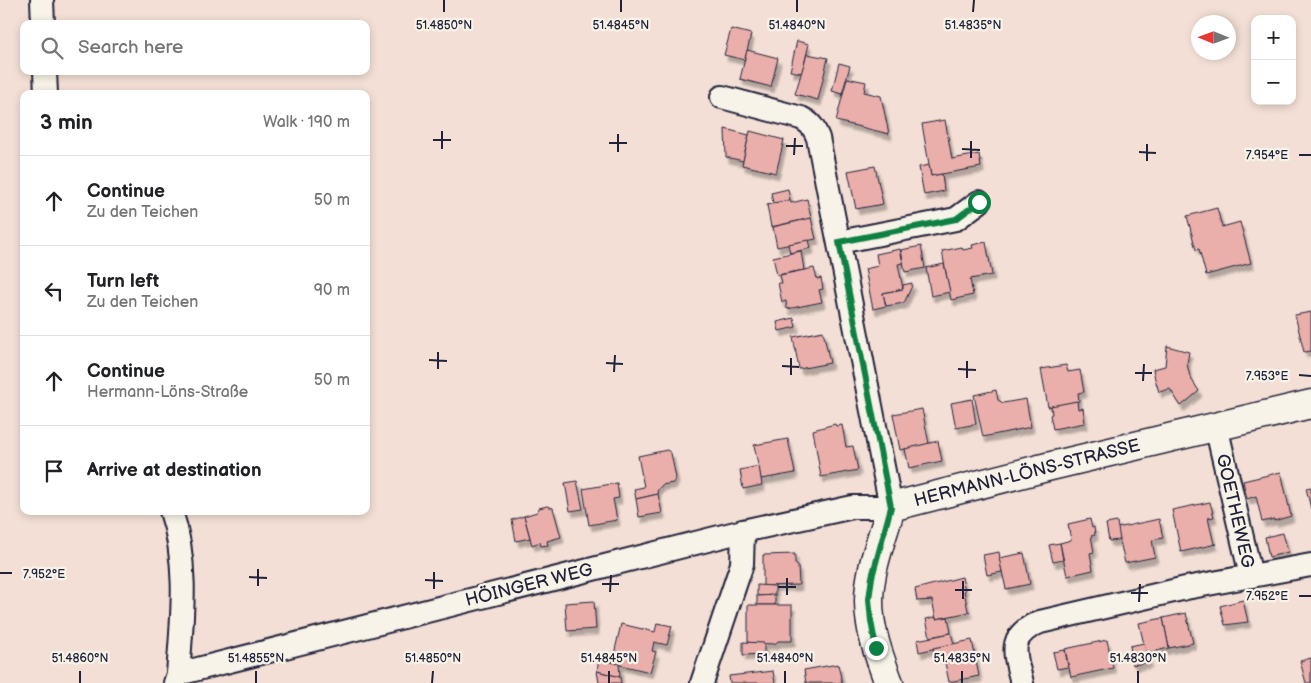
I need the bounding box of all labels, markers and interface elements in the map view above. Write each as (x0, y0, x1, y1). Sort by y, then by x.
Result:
north arrow (1191, 15, 1236, 60)
map controls (1251, 15, 1296, 105)
button: + (1251, 15, 1296, 60)
text: 51.4850°N (416, 18, 472, 33)
text: 51.4845°N (593, 18, 649, 33)
text: 51.4840°N (768, 18, 826, 33)
text: 51.4835°N (945, 18, 1001, 33)
search box (20, 20, 370, 75)
icon: search (38, 34, 66, 62)
text: Search here (78, 36, 183, 59)
button: − (1251, 60, 1296, 105)
text: 3 min (40, 110, 93, 135)
text: Walk · 190 m (263, 113, 350, 132)
text: 7.954°E (1246, 148, 1288, 163)
text: Continue (87, 180, 165, 203)
icon: ahead (40, 187, 68, 215)
text: 50 m (314, 191, 350, 210)
route start (968, 191, 991, 214)
text: Zu den Teichen (87, 203, 198, 222)
text: Turn left (87, 270, 159, 293)
icon: left (40, 277, 68, 305)
text: 90 m (314, 281, 350, 300)
text: Zu den Teichen (87, 293, 198, 312)
text: Continue (87, 360, 165, 383)
icon: ahead (40, 367, 68, 395)
text: 7.953°E (1246, 369, 1288, 384)
text: 50 m (314, 371, 350, 390)
text: Hermann-Löns-Straße (87, 383, 248, 402)
street label: HERMANN-LÖNS-STRASSE (912, 434, 1142, 511)
street label: GOETHEWEG (1212, 452, 1258, 570)
icon: arrive (40, 457, 68, 485)
text: Arrive at destination (87, 459, 262, 482)
street label: HÖINGER WEG (463, 558, 595, 611)
text: 7.952°E (23, 567, 65, 582)
text: 7.952°E (1246, 589, 1288, 604)
route end (865, 637, 888, 660)
text: 51.4860°N (51, 651, 109, 666)
text: 51.4855°N (228, 651, 284, 666)
text: 51.4850°N (405, 651, 461, 666)
text: 51.4845°N (581, 651, 637, 666)
text: 51.4840°N (756, 651, 814, 666)
text: 51.4835°N (934, 651, 990, 666)
text: 51.4830°N (1109, 651, 1167, 666)

